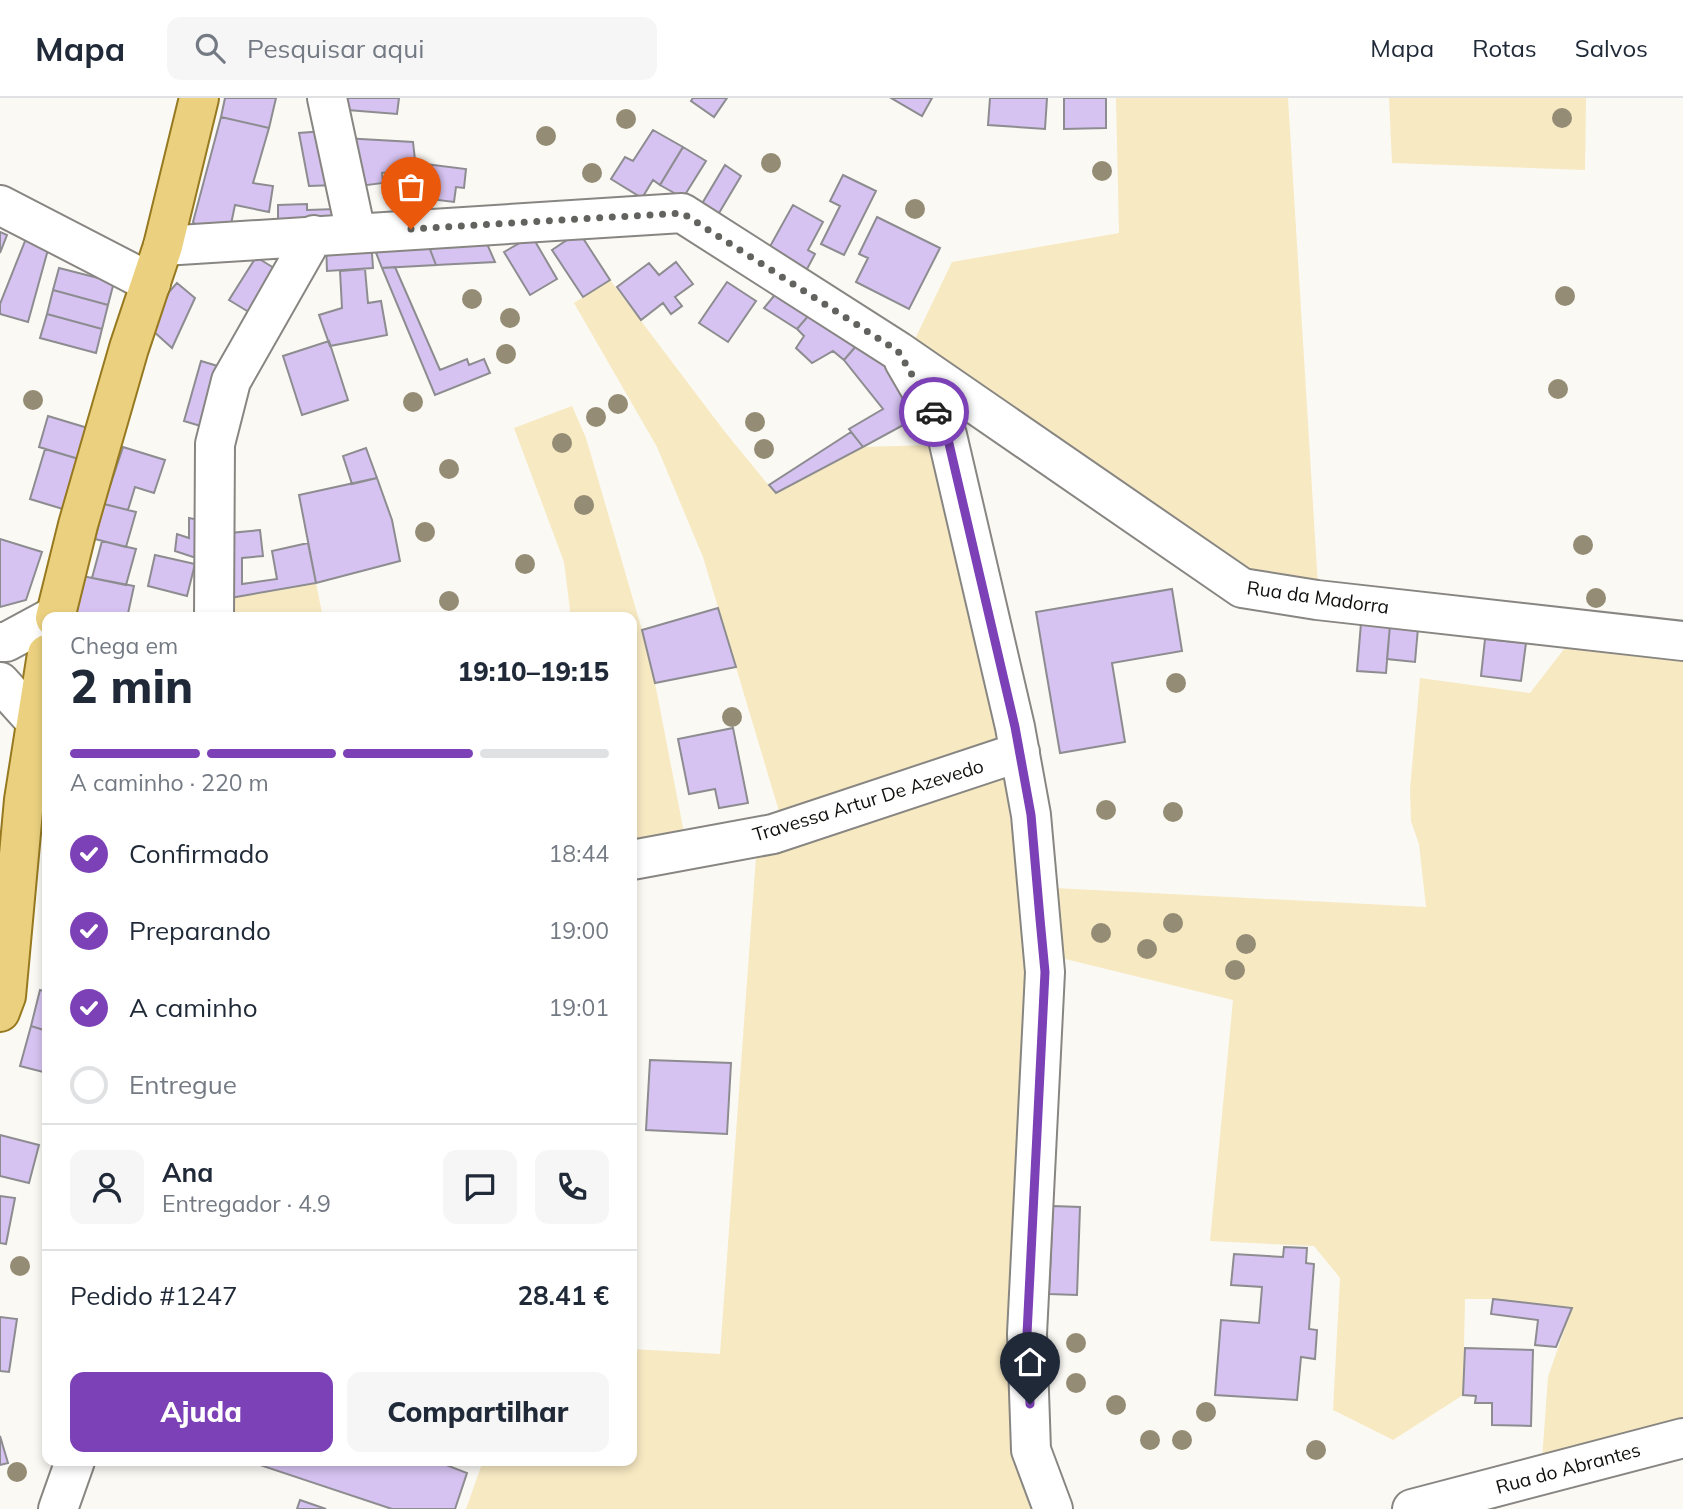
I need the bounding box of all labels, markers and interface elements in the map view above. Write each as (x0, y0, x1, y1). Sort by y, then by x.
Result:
search box (167, 17, 657, 80)
text: Mapa (35, 28, 125, 69)
icon: search (191, 29, 229, 67)
text: Pesquisar aqui (247, 32, 424, 65)
text: Mapa (1370, 33, 1434, 63)
text: Rotas (1472, 33, 1537, 63)
text: Salvos (1575, 33, 1648, 63)
pin (381, 157, 441, 229)
icon: bag (392, 168, 430, 206)
courier (899, 377, 969, 447)
icon: car (915, 393, 953, 431)
street label: Rua da Madorra (1245, 575, 1391, 619)
text: Chega em (70, 631, 178, 660)
text: 19:10–19:15 (458, 655, 609, 688)
text: 2 min (70, 657, 193, 715)
street label: Travessa Artur De Azevedo (750, 753, 986, 847)
text: A caminho · 220 m (70, 768, 269, 797)
icon: check (70, 835, 108, 873)
text: Confirmado (129, 837, 269, 870)
text: 18:44 (549, 839, 609, 868)
icon: check (70, 912, 108, 950)
text: Preparando (129, 914, 271, 947)
text: 19:00 (549, 916, 609, 945)
icon: check (70, 989, 108, 1027)
text: A caminho (129, 991, 258, 1024)
text: 19:01 (549, 993, 609, 1022)
text: Entregue (129, 1068, 237, 1101)
button: person (70, 1150, 144, 1224)
button: chat (443, 1150, 517, 1224)
button: phone (535, 1150, 609, 1224)
text: Ana (162, 1156, 213, 1189)
text: Entregador · 4.9 (162, 1189, 331, 1218)
text: Pedido #1247 (70, 1279, 238, 1312)
text: 28.41 € (517, 1279, 609, 1312)
pin (1000, 1332, 1060, 1404)
icon: home (1011, 1343, 1049, 1381)
button: Ajuda (70, 1372, 333, 1452)
button: Compartilhar (347, 1372, 609, 1452)
street label: Rua do Abrantes (1493, 1437, 1643, 1499)

